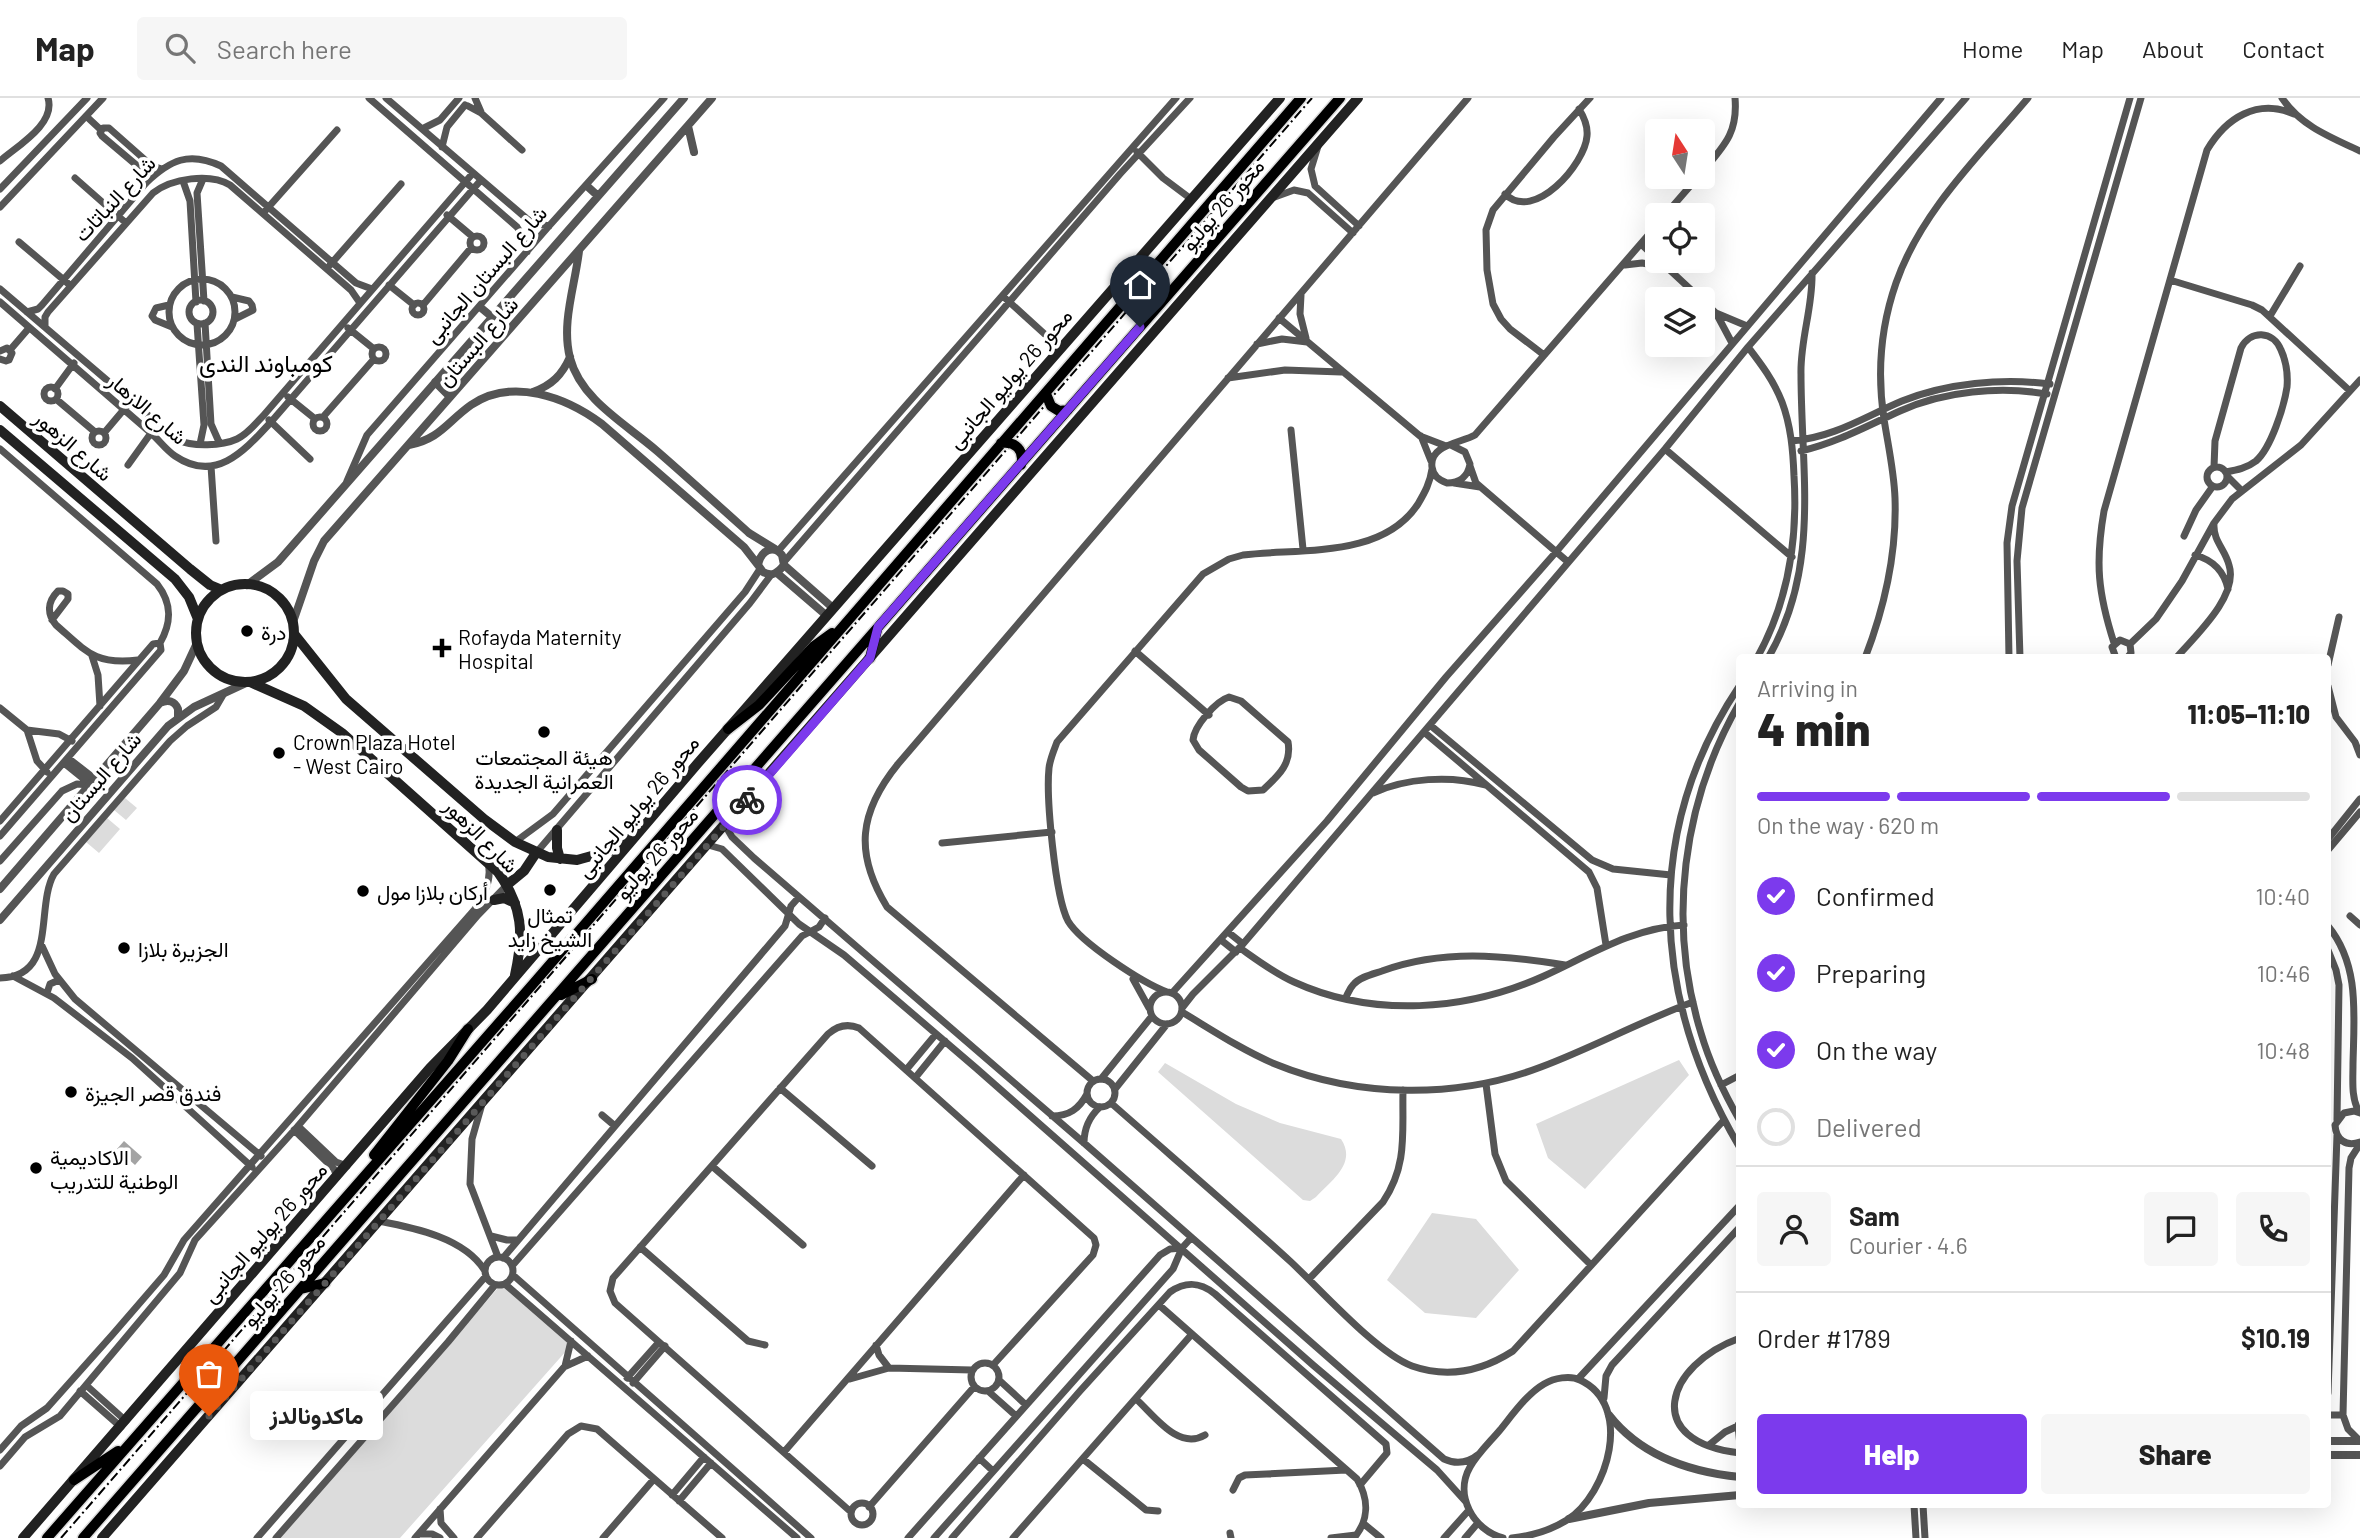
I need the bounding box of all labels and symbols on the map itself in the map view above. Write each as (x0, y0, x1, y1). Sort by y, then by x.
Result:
north arrow (1645, 119, 1715, 189)
street label: شارع النباتات (68, 150, 162, 248)
street label: محور 26 يوليو (1175, 153, 1270, 256)
street label: شارع البستان الجانبى (418, 200, 552, 348)
pin (1110, 255, 1170, 327)
street label: شارع البستان (431, 291, 523, 391)
street label: محور 26 يوليو الجانبى (941, 303, 1078, 454)
district label: كومباوند الندى (199, 348, 333, 379)
street label: شارع الازهار (101, 366, 192, 451)
street label: شارع الزهور (27, 404, 118, 488)
place label: درة (261, 619, 286, 646)
marker: درة (239, 623, 255, 639)
place label: Rofayda Maternity Hospital (458, 624, 622, 673)
marker: Rofayda Maternity Hospital (432, 638, 452, 658)
marker: هيئة المجتمعات العمرانية الجديدة (536, 724, 552, 740)
street label: شارع البستان (54, 726, 148, 828)
place label: Crown Plaza Hotel - West Cairo (293, 729, 456, 778)
street label: محور 26 يوليو الجانبى (570, 730, 704, 882)
place label: هيئة المجتمعات العمرانية الجديدة (474, 744, 614, 795)
marker: Crown Plaza Hotel - West Cairo (271, 745, 287, 761)
courier (712, 765, 782, 835)
street label: شارع الزهور (437, 792, 524, 880)
street label: محور 26 يوليو (609, 802, 703, 904)
place label: أركان بلازا مول (377, 879, 488, 906)
marker: تمثال الشيخ زايد (542, 882, 558, 898)
marker: أركان بلازا مول (355, 883, 371, 899)
place label: تمثال الشيخ زايد (508, 902, 592, 954)
place label: الجزيرة بلازا (138, 936, 229, 963)
marker: الجزيرة بلازا (116, 940, 132, 956)
place label: فندق قصر الجيزة (85, 1080, 221, 1107)
marker: فندق قصر الجيزة (63, 1084, 79, 1100)
place label: الاكاديمية الوطنية للتدريب (50, 1144, 178, 1195)
street label: محور 26 يوليو الجانبى (196, 1157, 332, 1307)
marker: الاكاديمية الوطنية للتدريب (28, 1160, 44, 1176)
street label: محور 26 يوليو (236, 1229, 330, 1331)
pin (179, 1344, 239, 1416)
callout: ماكدونالدز (251, 1392, 384, 1440)

